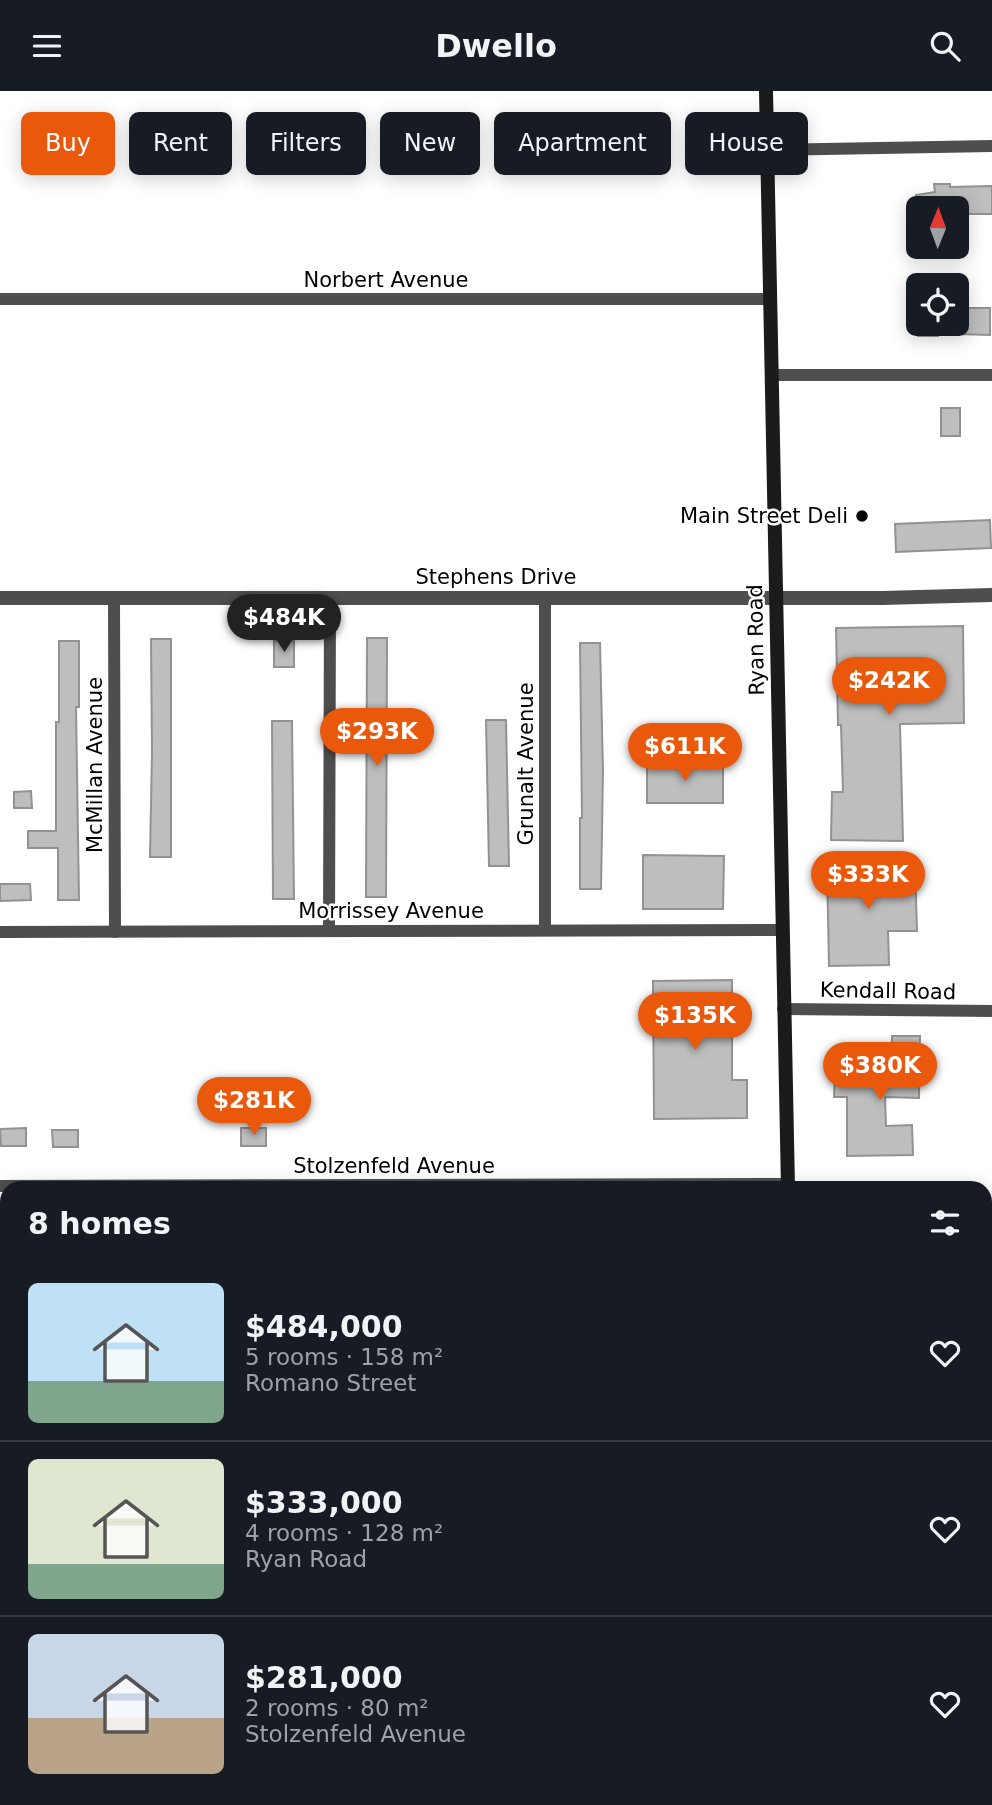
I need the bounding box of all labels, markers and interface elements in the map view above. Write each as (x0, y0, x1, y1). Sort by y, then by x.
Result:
icon: menu (28, 27, 66, 65)
text: Dwello (435, 27, 557, 65)
icon: search (926, 27, 964, 65)
chip: Buy (21, 112, 115, 175)
chip: Rent (129, 112, 232, 175)
chip: Filters (246, 112, 366, 175)
chip: New (380, 112, 480, 175)
chip: Apartment (494, 112, 671, 175)
chip: House (685, 112, 808, 175)
north arrow (906, 196, 970, 259)
map controls (906, 196, 969, 336)
street label: Norbert Avenue (303, 268, 469, 292)
button: locate (906, 273, 969, 336)
place label: Main Street Deli (680, 504, 848, 528)
marker: Main Street Deli (854, 508, 870, 524)
street label: Stephens Drive (416, 565, 576, 589)
street label: Ryan Road (743, 584, 769, 696)
pin: $484K (235, 595, 333, 654)
text: $484K (243, 604, 325, 630)
pin: $242K (840, 657, 938, 717)
text: $242K (848, 667, 930, 693)
street label: McMillan Avenue (83, 677, 107, 853)
street label: Grunalt Avenue (514, 682, 538, 846)
pin: $293K (328, 709, 426, 768)
text: $293K (336, 718, 418, 744)
pin: $611K (636, 723, 734, 783)
text: $611K (644, 733, 726, 759)
pin: $333K (819, 851, 917, 911)
text: $333K (827, 861, 909, 887)
street label: Morrissey Avenue (298, 899, 484, 923)
street label: Kendall Road (820, 978, 956, 1004)
pin: $135K (646, 993, 744, 1052)
text: $135K (654, 1002, 736, 1028)
pin: $380K (831, 1042, 929, 1102)
text: $380K (839, 1052, 921, 1078)
pin: $281K (205, 1077, 303, 1137)
text: $281K (213, 1087, 295, 1113)
street label: Stolzenfeld Avenue (293, 1154, 495, 1178)
icon: filters (926, 1204, 964, 1242)
text: 8 homes (28, 1206, 171, 1241)
text: $484,000 (245, 1309, 403, 1344)
icon: home (84, 1311, 168, 1395)
icon: heart (926, 1334, 964, 1372)
text: 5 rooms · 158 m² (245, 1344, 443, 1370)
text: Romano Street (245, 1370, 416, 1396)
text: $333,000 (245, 1485, 403, 1520)
icon: home (84, 1487, 168, 1571)
icon: heart (926, 1510, 964, 1548)
text: 4 rooms · 128 m² (245, 1520, 443, 1546)
text: Ryan Road (245, 1546, 367, 1572)
text: $281,000 (245, 1660, 403, 1695)
icon: home (84, 1662, 168, 1746)
icon: heart (926, 1685, 964, 1723)
text: 2 rooms · 80 m² (245, 1695, 429, 1721)
text: Stolzenfeld Avenue (245, 1721, 466, 1747)

